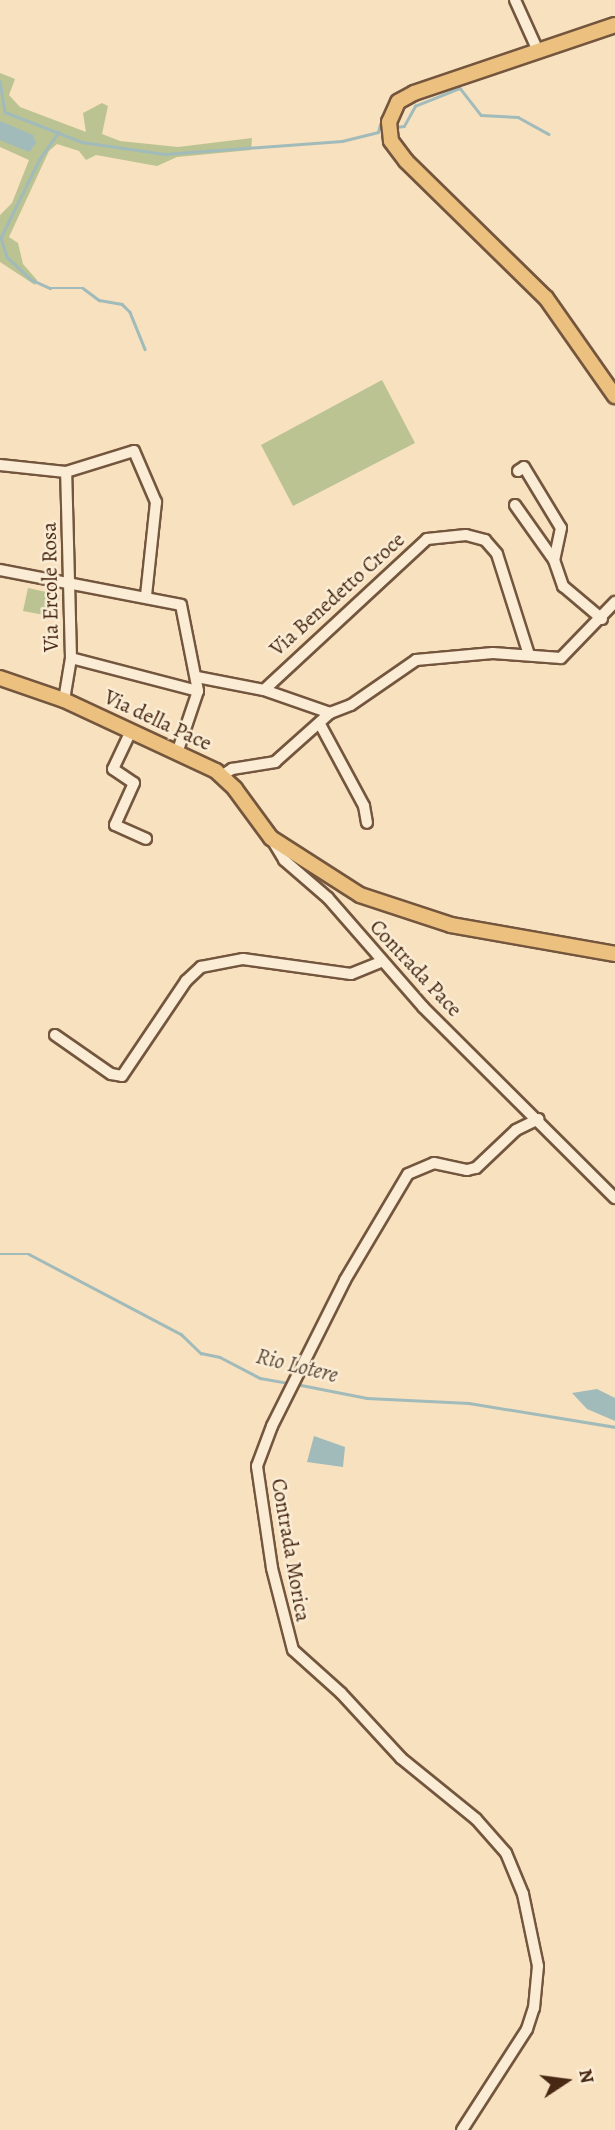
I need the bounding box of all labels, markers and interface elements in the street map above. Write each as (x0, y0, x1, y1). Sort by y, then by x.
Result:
street label: Via Ercole Rosa (36, 522, 64, 652)
street label: Via Benedetto Croce (264, 527, 410, 661)
street label: Via della Pace (100, 684, 216, 756)
street label: Contrada Pace (365, 914, 467, 1022)
water label: Rio Lotere (253, 1342, 341, 1390)
street label: Contrada Morica (266, 1477, 316, 1623)
north arrow (531, 2046, 601, 2116)
text: N (572, 2067, 601, 2086)

